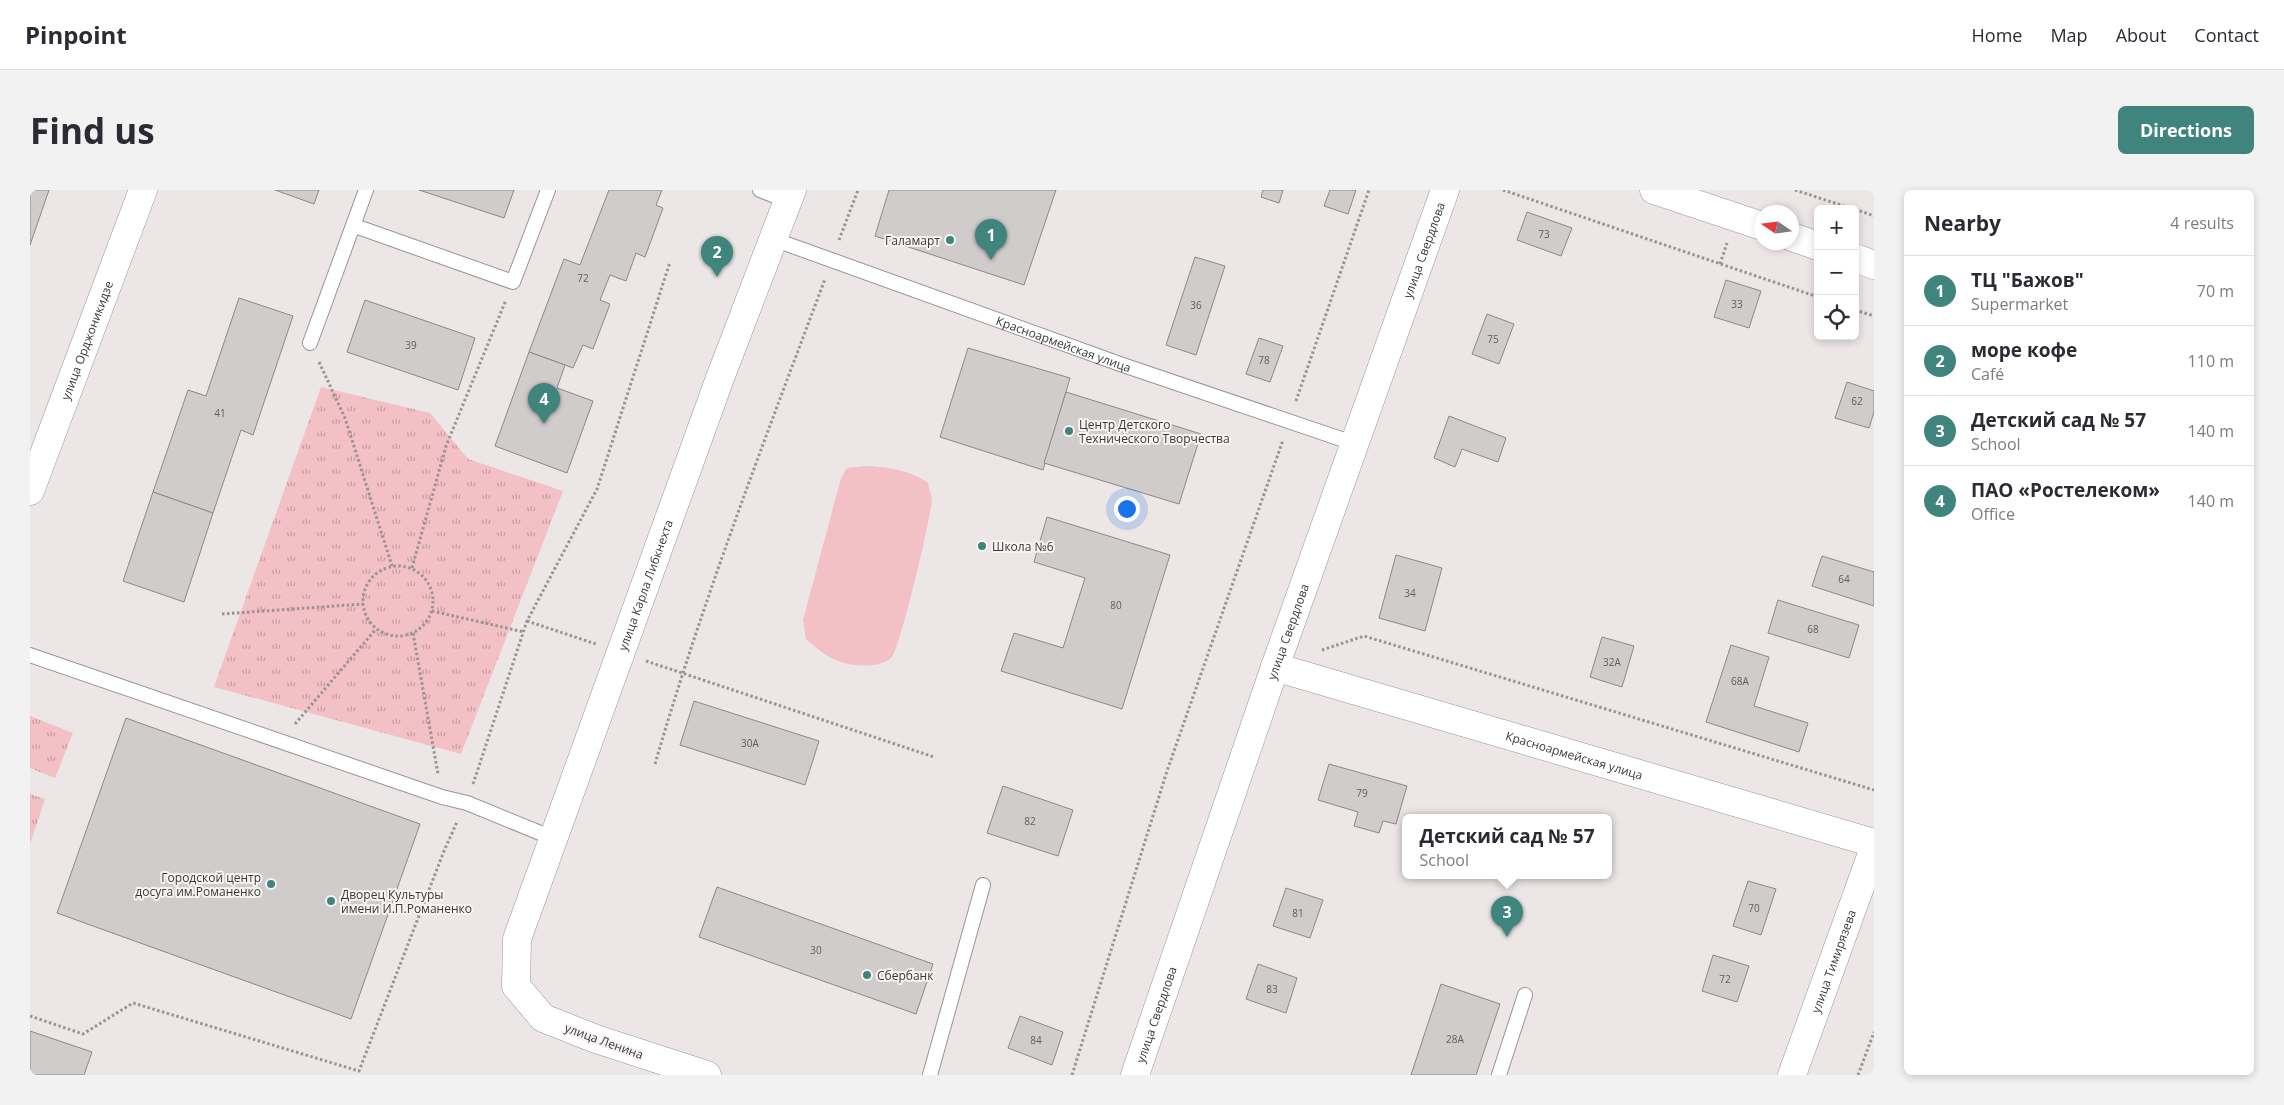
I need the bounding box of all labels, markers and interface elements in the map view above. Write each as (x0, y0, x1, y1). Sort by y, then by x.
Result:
text: Pinpoint (25, 18, 127, 51)
text: Home (1972, 23, 2022, 47)
text: Map (2050, 23, 2088, 47)
text: About (2116, 23, 2166, 47)
text: Contact (2194, 23, 2259, 47)
button: Directions (2118, 106, 2254, 154)
text: Find us (30, 107, 155, 154)
street label: улица Свердлова (1399, 200, 1449, 300)
north arrow (1754, 205, 1799, 250)
map controls (1814, 205, 1859, 340)
button: + (1814, 205, 1859, 250)
text: Nearby (1924, 209, 2001, 237)
text: 4 results (2170, 212, 2234, 234)
pin: 1 (975, 219, 1007, 260)
house number: 73 (1538, 227, 1550, 241)
place label: Галамарт (885, 232, 940, 249)
marker: Галамарт (944, 234, 956, 246)
pin: 2 (701, 236, 733, 277)
button: − (1814, 250, 1859, 295)
text: ТЦ "Бажов" (1971, 267, 2084, 293)
house number: 72 (577, 271, 589, 285)
street label: улица Орджоникидзе (56, 278, 117, 402)
text: 1 (1935, 280, 1945, 302)
text: 70 m (2197, 280, 2234, 302)
text: Supermarket (1971, 293, 2068, 315)
button: locate (1814, 295, 1859, 340)
house number: 33 (1731, 297, 1743, 311)
house number: 36 (1190, 298, 1202, 312)
street label: Красноармейская улица (994, 312, 1133, 376)
house number: 75 (1487, 332, 1499, 346)
text: море кофе (1971, 337, 2077, 363)
house number: 39 (405, 338, 417, 352)
text: 2 (1935, 350, 1945, 372)
text: 110 m (2188, 350, 2234, 372)
house number: 78 (1258, 353, 1270, 367)
text: Café (1971, 363, 2004, 385)
pin: 4 (528, 383, 560, 424)
house number: 62 (1851, 394, 1863, 408)
house number: 41 (214, 406, 226, 420)
text: Детский сад № 57 (1971, 407, 2146, 433)
place label: Центр Детского Технического Творчества (1079, 416, 1230, 447)
text: 3 (1935, 420, 1945, 442)
text: 140 m (2188, 420, 2234, 442)
marker: Центр Детского Технического Творчества (1063, 425, 1075, 437)
text: School (1971, 433, 2021, 455)
text: ПАО «Ростелеком» (1971, 477, 2160, 503)
text: 4 (1935, 490, 1945, 512)
text: 140 m (2188, 490, 2234, 512)
your location (1114, 496, 1140, 522)
text: Office (1971, 503, 2015, 525)
street label: улица Карла Либкнехта (614, 517, 677, 653)
place label: Школа №6 (992, 538, 1054, 555)
marker: Школа №6 (976, 540, 988, 552)
house number: 64 (1838, 572, 1850, 586)
street label: улица Свердлова (1263, 581, 1313, 682)
house number: 34 (1404, 586, 1416, 600)
house number: 80 (1110, 598, 1122, 612)
house number: 68 (1807, 622, 1819, 636)
house number: 32А (1603, 655, 1622, 669)
house number: 68А (1731, 674, 1750, 688)
street label: Красноармейская улица (1504, 727, 1645, 783)
house number: 30А (741, 736, 760, 750)
house number: 79 (1356, 786, 1368, 800)
house number: 82 (1024, 814, 1036, 828)
popup (1402, 814, 1612, 879)
text: Детский сад № 57 (1419, 823, 1595, 849)
text: School (1419, 849, 1469, 871)
place label: Городской центр досуга им.Романенко (135, 869, 261, 900)
marker: Городской центр досуга им.Романенко (265, 878, 277, 890)
place label: Дворец Культуры имени И.П.Романенко (341, 886, 472, 917)
marker: Дворец Культуры имени И.П.Романенко (325, 895, 337, 907)
pin: 3 (1491, 896, 1523, 937)
house number: 70 (1748, 901, 1760, 915)
house number: 81 (1292, 906, 1304, 920)
street label: улица Тимирязева (1807, 907, 1860, 1015)
house number: 30 (810, 943, 822, 957)
street label: улица Свердлова (1131, 964, 1180, 1065)
place label: Сбербанк (877, 967, 934, 984)
marker: Сбербанк (861, 969, 873, 981)
house number: 72 (1719, 972, 1731, 986)
house number: 83 (1266, 982, 1278, 996)
street label: улица Ленина (562, 1019, 646, 1063)
house number: 28А (1446, 1032, 1465, 1046)
house number: 84 (1030, 1033, 1042, 1047)

